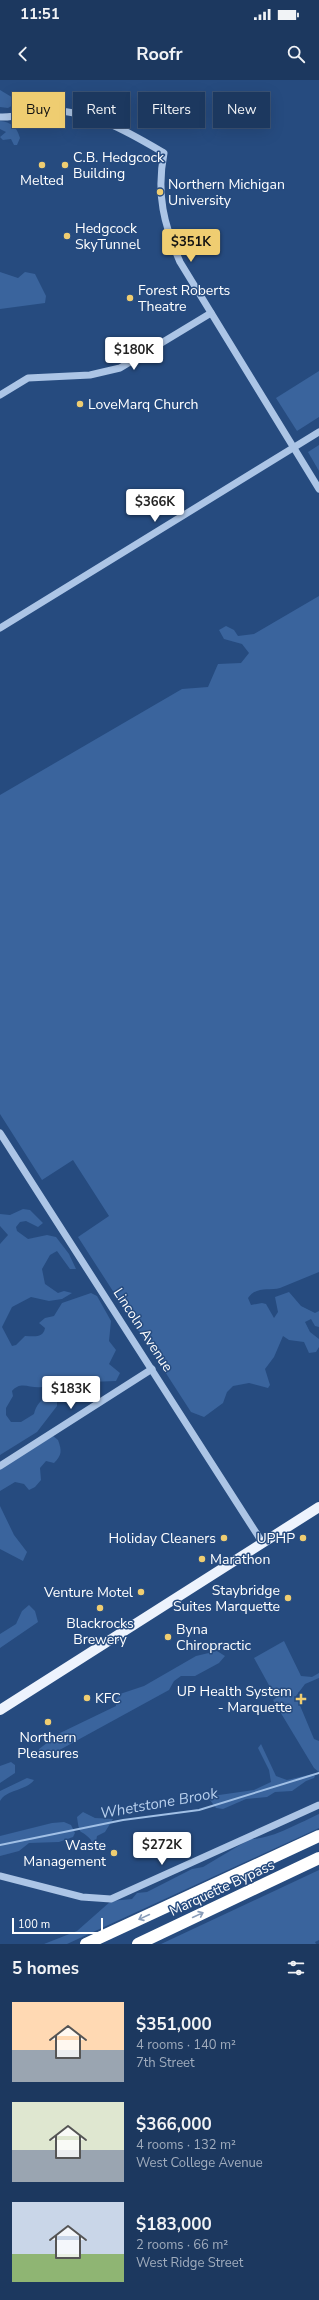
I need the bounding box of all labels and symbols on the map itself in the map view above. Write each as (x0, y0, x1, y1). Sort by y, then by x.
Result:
place label: C.B. Hedgcock Building (73, 148, 165, 183)
marker: Melted (37, 160, 47, 170)
marker: C.B. Hedgcock Building (60, 160, 70, 170)
place label: Melted (20, 171, 64, 190)
place label: Northern Michigan University (168, 175, 285, 210)
marker: Northern Michigan University (155, 187, 165, 197)
place label: Hedgcock SkyTunnel (75, 219, 141, 254)
pin: $351K (163, 229, 219, 263)
marker: Hedgcock SkyTunnel (62, 231, 72, 241)
place label: Forest Roberts Theatre (138, 281, 231, 316)
marker: Forest Roberts Theatre (125, 293, 135, 303)
pin: $180K (106, 337, 162, 371)
place label: LoveMarq Church (88, 395, 198, 414)
marker: LoveMarq Church (75, 399, 85, 409)
pin: $366K (127, 489, 183, 523)
street label: Lincoln Avenue (109, 1284, 177, 1376)
pin: $183K (43, 1376, 99, 1410)
place label: Holiday Cleaners (108, 1529, 216, 1548)
place label: UPHP (256, 1529, 295, 1548)
marker: Holiday Cleaners (219, 1533, 229, 1543)
marker: UPHP (298, 1533, 308, 1543)
place label: Marathon (210, 1550, 270, 1569)
marker: Marathon (197, 1554, 207, 1564)
place label: Staybridge Suites Marquette (173, 1581, 280, 1616)
place label: Venture Motel (43, 1583, 134, 1602)
marker: Venture Motel (136, 1587, 146, 1597)
marker: Staybridge Suites Marquette (283, 1593, 293, 1603)
marker: Blackrocks Brewery (95, 1603, 105, 1613)
place label: Blackrocks Brewery (66, 1614, 134, 1649)
place label: Byna Chiropractic (176, 1620, 251, 1655)
marker: Byna Chiropractic (163, 1632, 173, 1642)
place label: UP Health System - Marquette (177, 1682, 292, 1717)
place label: KFC (95, 1689, 121, 1708)
marker: KFC (82, 1693, 92, 1703)
marker: UP Health System - Marquette (295, 1693, 307, 1705)
marker: Northern Pleasures (43, 1717, 53, 1727)
place label: Northern Pleasures (17, 1728, 79, 1763)
water label: Whetstone Brook (99, 1783, 220, 1823)
pin: $272K (134, 1832, 190, 1866)
place label: Waste Management (23, 1836, 106, 1871)
marker: Waste Management (109, 1848, 119, 1858)
street label: Marquette Bypass (166, 1855, 278, 1921)
one-way arrow (192, 1911, 204, 1918)
one-way arrow (138, 1914, 150, 1921)
scale bar (12, 1916, 103, 1935)

